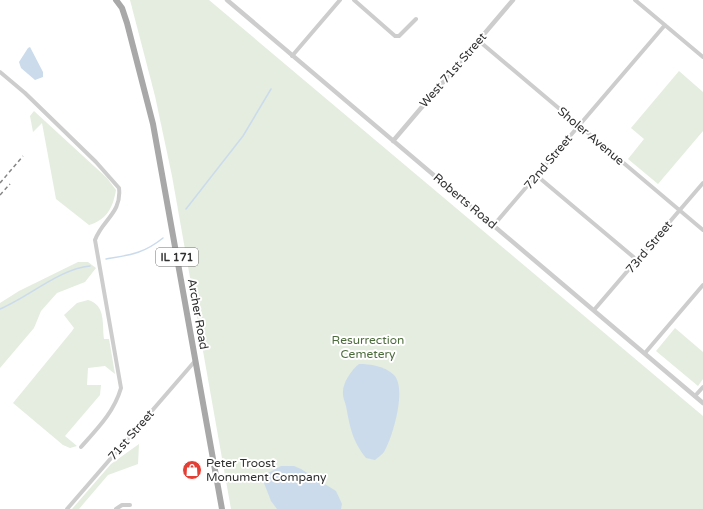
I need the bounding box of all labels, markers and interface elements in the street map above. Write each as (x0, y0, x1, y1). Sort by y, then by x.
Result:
street label: West 71st Street (417, 29, 490, 110)
street label: Sholer Avenue (555, 104, 627, 168)
street label: 72nd Street (521, 131, 575, 192)
street label: Roberts Road (430, 170, 500, 232)
street label: 73rd Street (623, 217, 675, 276)
road number: IL 171 (156, 248, 198, 266)
street label: Archer Road (185, 277, 211, 351)
park label: Resurrection Cemetery (332, 333, 404, 361)
street label: 71st Street (105, 406, 157, 463)
place label: Peter Troost Monument Company (206, 456, 327, 484)
shop icon: Peter Troost Monument Company (181, 459, 203, 481)

